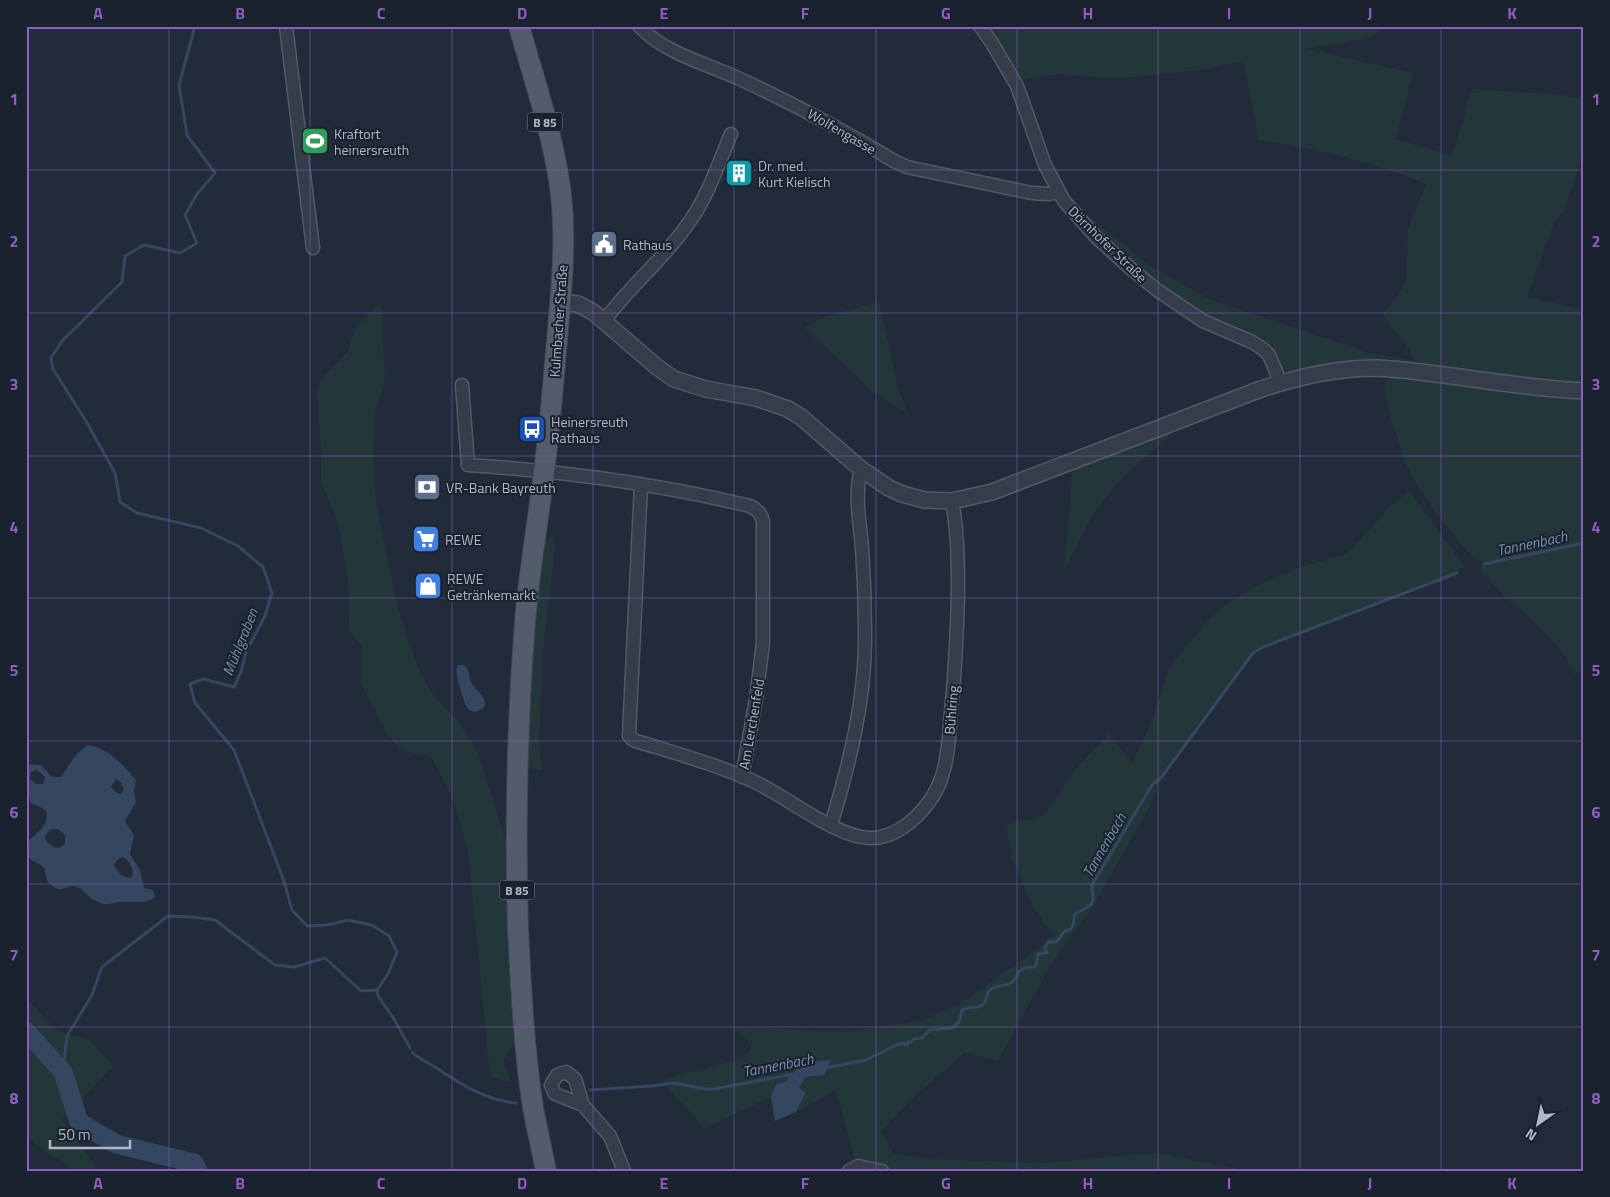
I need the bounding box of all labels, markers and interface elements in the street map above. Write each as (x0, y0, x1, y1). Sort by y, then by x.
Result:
text: A (93, 1, 103, 25)
text: B (235, 1, 245, 25)
text: C (377, 1, 386, 25)
text: D (517, 1, 527, 25)
text: E (660, 1, 669, 25)
text: F (801, 1, 810, 25)
text: G (941, 1, 951, 25)
text: H (1083, 1, 1093, 25)
text: I (1227, 1, 1231, 25)
text: J (1368, 1, 1372, 25)
text: K (1507, 1, 1517, 25)
text: 1 (10, 87, 18, 111)
text: 1 (1592, 87, 1600, 111)
street label: Wolfengasse (804, 103, 880, 159)
road number: B 85 (528, 112, 562, 132)
place label: Kraftort heinersreuth (334, 123, 409, 160)
sports icon: Kraftort heinersreuth (300, 126, 330, 156)
place label: Dr. med. Kurt Kielisch (758, 155, 831, 192)
building icon: Dr. med. Kurt Kielisch (724, 158, 754, 188)
street label: Dörnhofer Straße (1064, 201, 1152, 287)
text: 2 (10, 229, 18, 253)
public building icon: Rathaus (589, 229, 619, 259)
text: 2 (1592, 229, 1600, 253)
place label: Rathaus (623, 234, 672, 255)
street label: Kulmbacher Straße (544, 264, 572, 378)
text: 3 (10, 372, 18, 396)
text: 3 (1592, 372, 1600, 396)
place label: Heinersreuth Rathaus (551, 411, 628, 448)
bus stop icon: Heinersreuth Rathaus (517, 414, 547, 444)
bank icon: VR-Bank Bayreuth (412, 472, 442, 502)
place label: VR-Bank Bayreuth (446, 477, 556, 498)
text: 4 (10, 515, 19, 539)
text: 4 (1592, 515, 1601, 539)
supermarket icon: REWE (411, 524, 441, 554)
water label: Tannenbach (1495, 524, 1570, 562)
place label: REWE (445, 529, 482, 550)
place label: REWE Getränkemarkt (447, 568, 536, 605)
shop icon: REWE Getränkemarkt (413, 571, 443, 601)
water label: Mühlgraben (216, 604, 264, 679)
text: 5 (10, 658, 19, 682)
text: 5 (1592, 658, 1601, 682)
street label: Am Lerchenfeld (733, 677, 769, 771)
street label: Bühlring (938, 684, 964, 736)
text: 6 (10, 800, 19, 824)
text: 6 (1592, 800, 1601, 824)
water label: Tannenbach (1076, 808, 1132, 882)
road number: B 85 (500, 880, 534, 900)
text: 7 (10, 943, 18, 967)
text: 7 (1592, 943, 1600, 967)
water label: Tannenbach (741, 1047, 816, 1083)
text: 8 (10, 1086, 19, 1110)
text: 8 (1592, 1086, 1601, 1110)
north arrow (1512, 1100, 1562, 1150)
scale bar (50, 1117, 130, 1149)
text: 50 m (58, 1123, 91, 1146)
text: N (1521, 1124, 1540, 1147)
text: A (93, 1171, 103, 1195)
text: B (235, 1171, 245, 1195)
text: C (377, 1171, 386, 1195)
text: D (517, 1171, 527, 1195)
text: E (660, 1171, 669, 1195)
text: F (801, 1171, 810, 1195)
text: G (941, 1171, 951, 1195)
text: H (1083, 1171, 1093, 1195)
text: I (1227, 1171, 1231, 1195)
text: J (1368, 1171, 1372, 1195)
text: K (1507, 1171, 1517, 1195)

